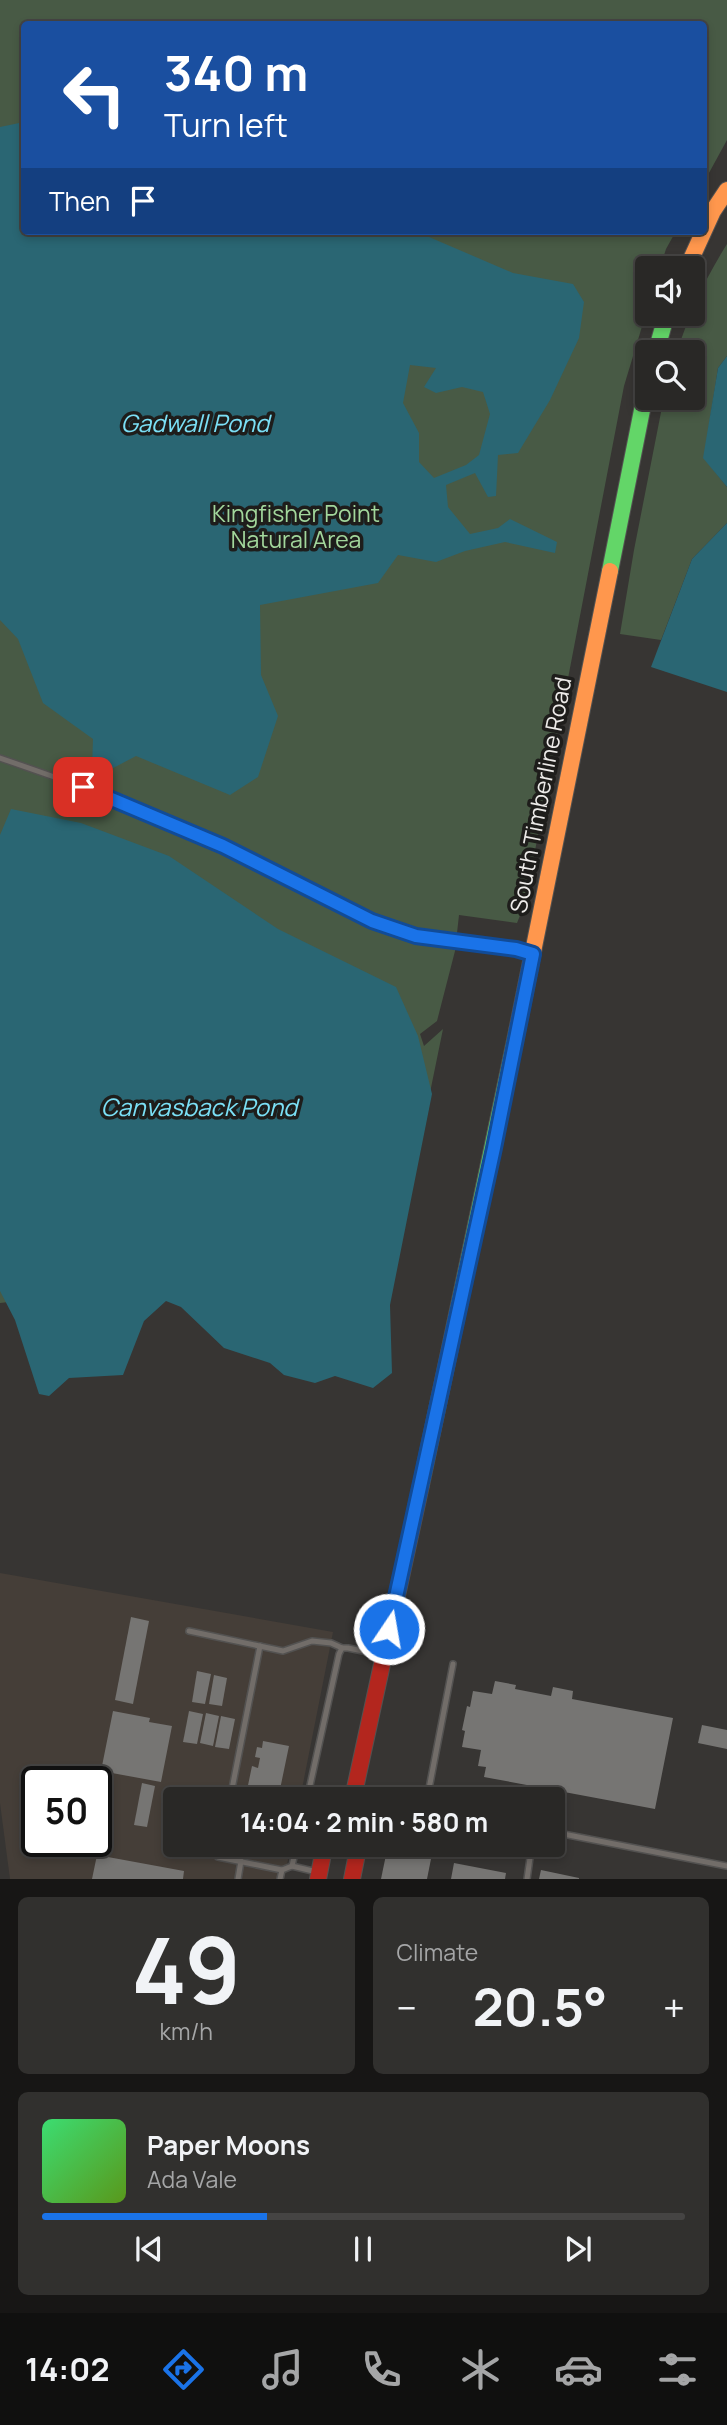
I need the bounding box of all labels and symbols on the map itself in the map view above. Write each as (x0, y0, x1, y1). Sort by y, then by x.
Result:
water label: Gadwall Pond (121, 406, 272, 439)
park label: Kingfisher Point Natural Area (212, 497, 380, 555)
street label: South Timberline Road (501, 674, 579, 916)
pin (53, 757, 113, 817)
water label: Canvasback Pond (101, 1090, 300, 1123)
position arrow (352, 1592, 426, 1666)
speed limit sign: 50 (21, 1766, 112, 1857)

